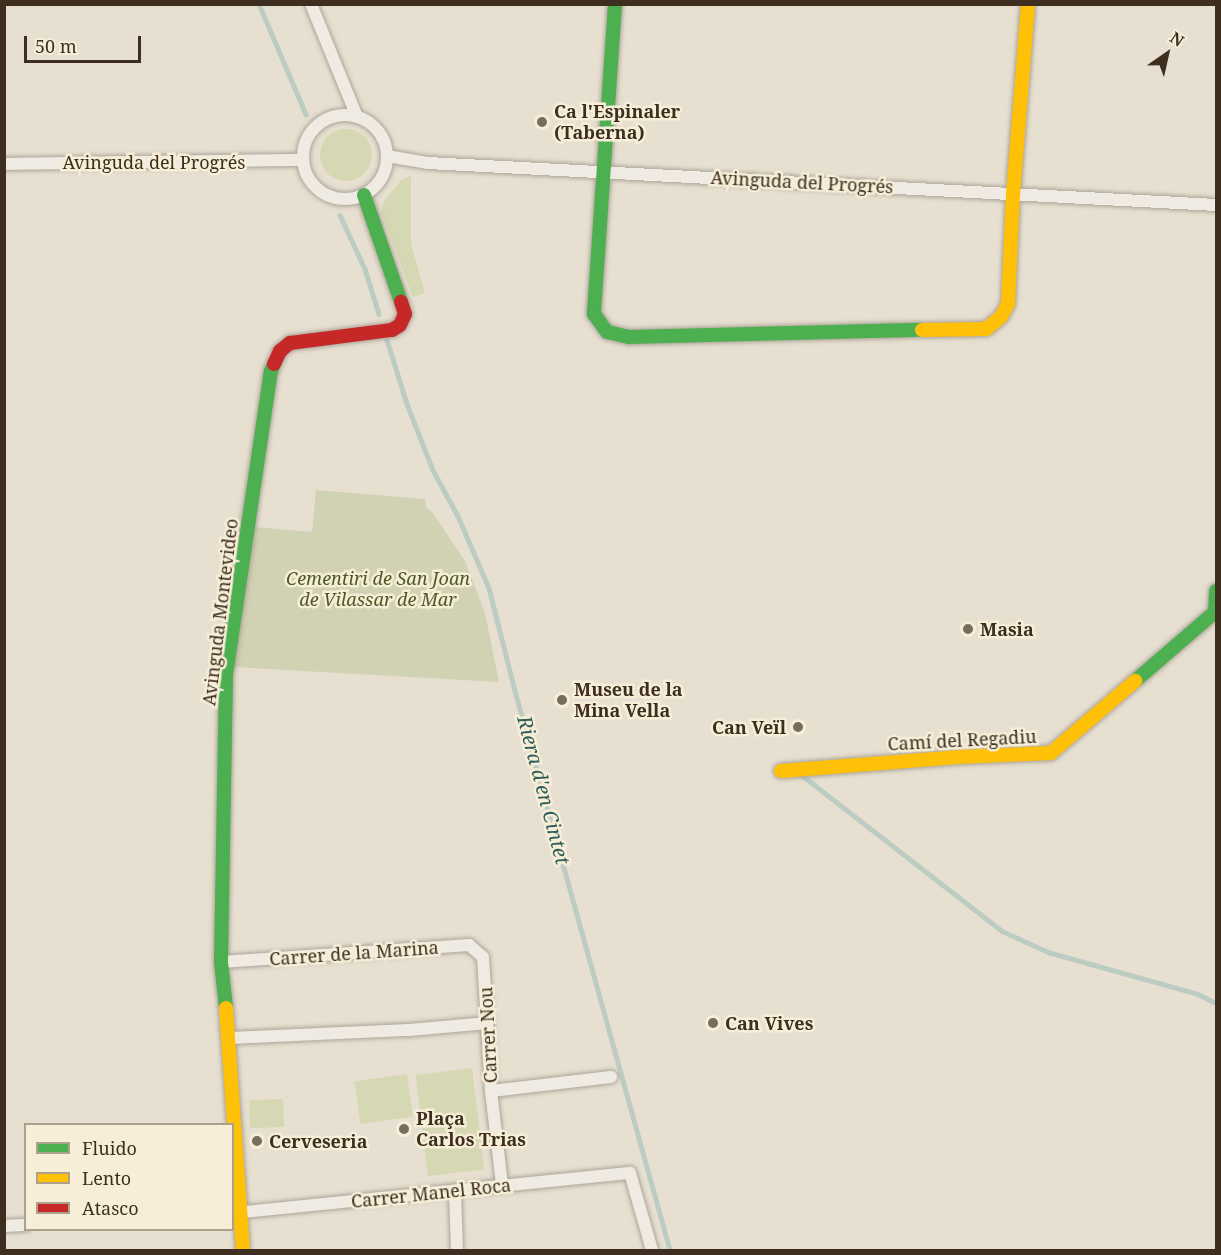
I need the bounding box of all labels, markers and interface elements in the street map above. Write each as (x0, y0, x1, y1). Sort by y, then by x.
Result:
scale bar (27, 24, 144, 62)
north arrow (1137, 24, 1197, 84)
text: N (1166, 26, 1188, 52)
text: 50 m (35, 34, 77, 58)
place label: Ca l'Espinaler (Taberna) (554, 101, 680, 144)
marker: Ca l'Espinaler (Taberna) (535, 115, 549, 129)
street label: Avinguda del Progrés (63, 151, 245, 173)
street label: Avinguda del Progrés (710, 166, 894, 198)
street label: Avinguda Montevideo (198, 517, 242, 707)
park label: Cementiri de San Joan de Vilassar de Mar (286, 568, 470, 610)
place label: Masia (980, 618, 1034, 640)
marker: Masia (961, 622, 975, 636)
place label: Museu de la Mina Vella (574, 679, 683, 722)
marker: Museu de la Mina Vella (555, 693, 569, 707)
water label: Riera d'en Cintet (513, 713, 575, 867)
place label: Can Veïl (712, 716, 786, 738)
marker: Can Veïl (791, 720, 805, 734)
street label: Camí del Regadiu (887, 725, 1037, 755)
street label: Carrer de la Marina (269, 936, 439, 970)
street label: Carrer Nou (475, 986, 501, 1084)
place label: Can Vives (725, 1012, 813, 1034)
marker: Can Vives (706, 1016, 720, 1030)
place label: Plaça Carlos Trias (416, 1108, 526, 1150)
marker: Plaça Carlos Trias (397, 1122, 411, 1136)
legend (24, 1123, 234, 1231)
place label: Cerveseria (269, 1130, 367, 1152)
marker: Cerveseria (250, 1134, 264, 1148)
text: Fluido (82, 1136, 137, 1160)
text: Lento (82, 1166, 131, 1190)
street label: Carrer Manel Roca (350, 1174, 512, 1212)
text: Atasco (82, 1196, 139, 1220)

